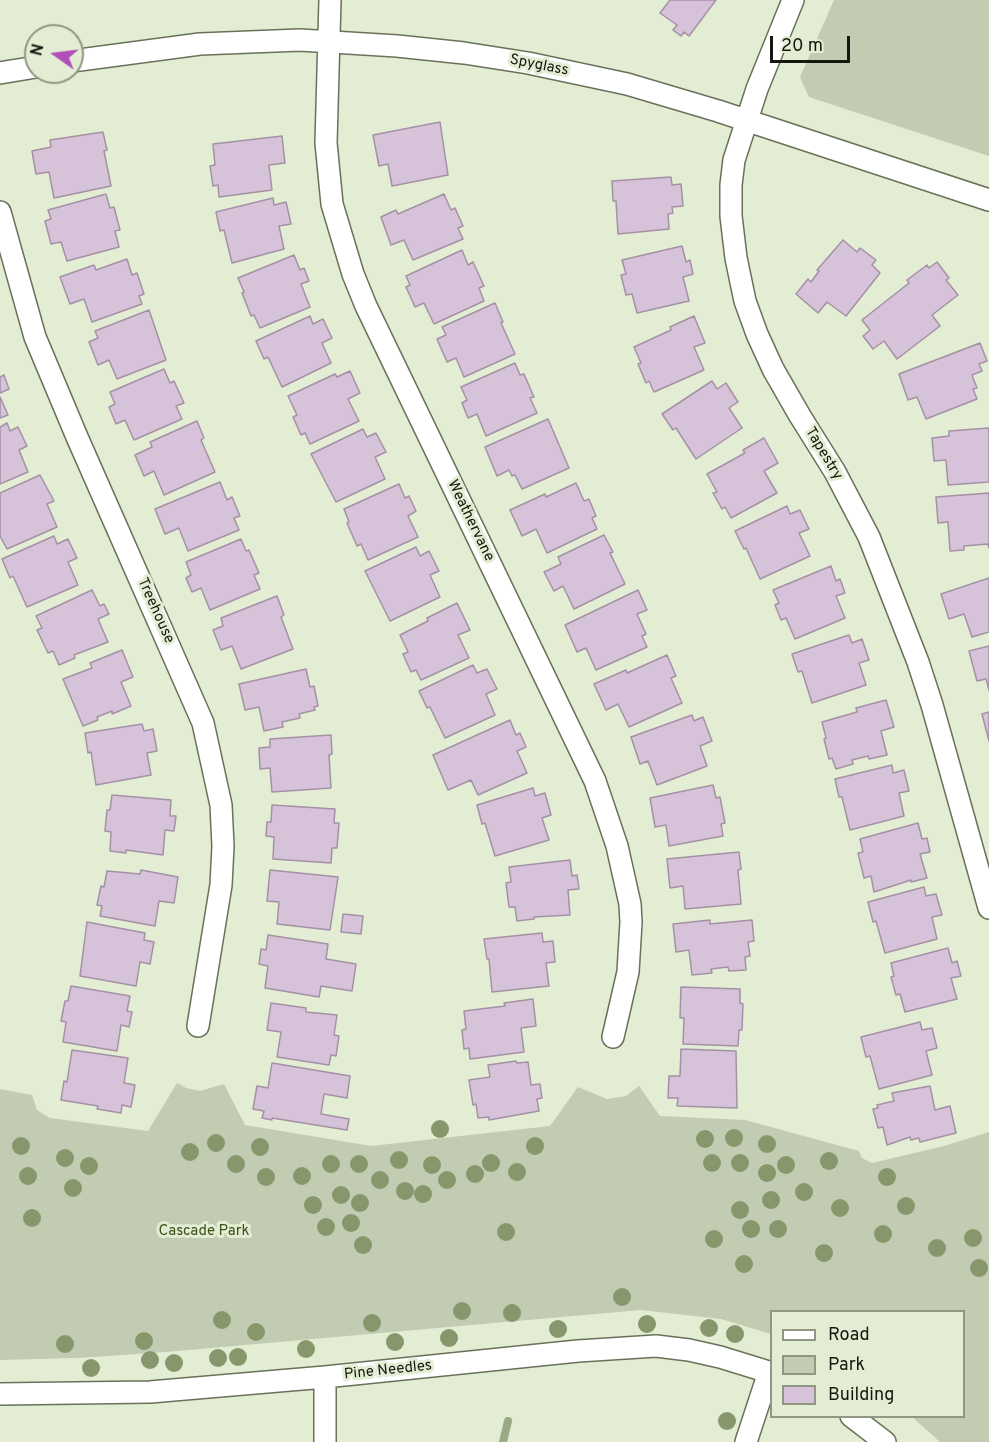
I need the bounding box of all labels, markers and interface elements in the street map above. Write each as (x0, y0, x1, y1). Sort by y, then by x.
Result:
north arrow (24, 24, 84, 84)
scale bar (773, 24, 852, 62)
text: 20 m (781, 35, 823, 58)
text: N (27, 42, 50, 58)
street label: Spyglass (508, 51, 570, 81)
street label: Tapestry (800, 424, 846, 484)
street label: Weathervane (443, 477, 497, 565)
street label: Treehouse (133, 575, 177, 647)
park label: Cascade Park (159, 1223, 249, 1241)
legend (770, 1310, 965, 1418)
text: Road (828, 1324, 870, 1347)
text: Park (828, 1354, 865, 1377)
street label: Pine Needles (343, 1357, 433, 1385)
text: Building (828, 1384, 894, 1407)

